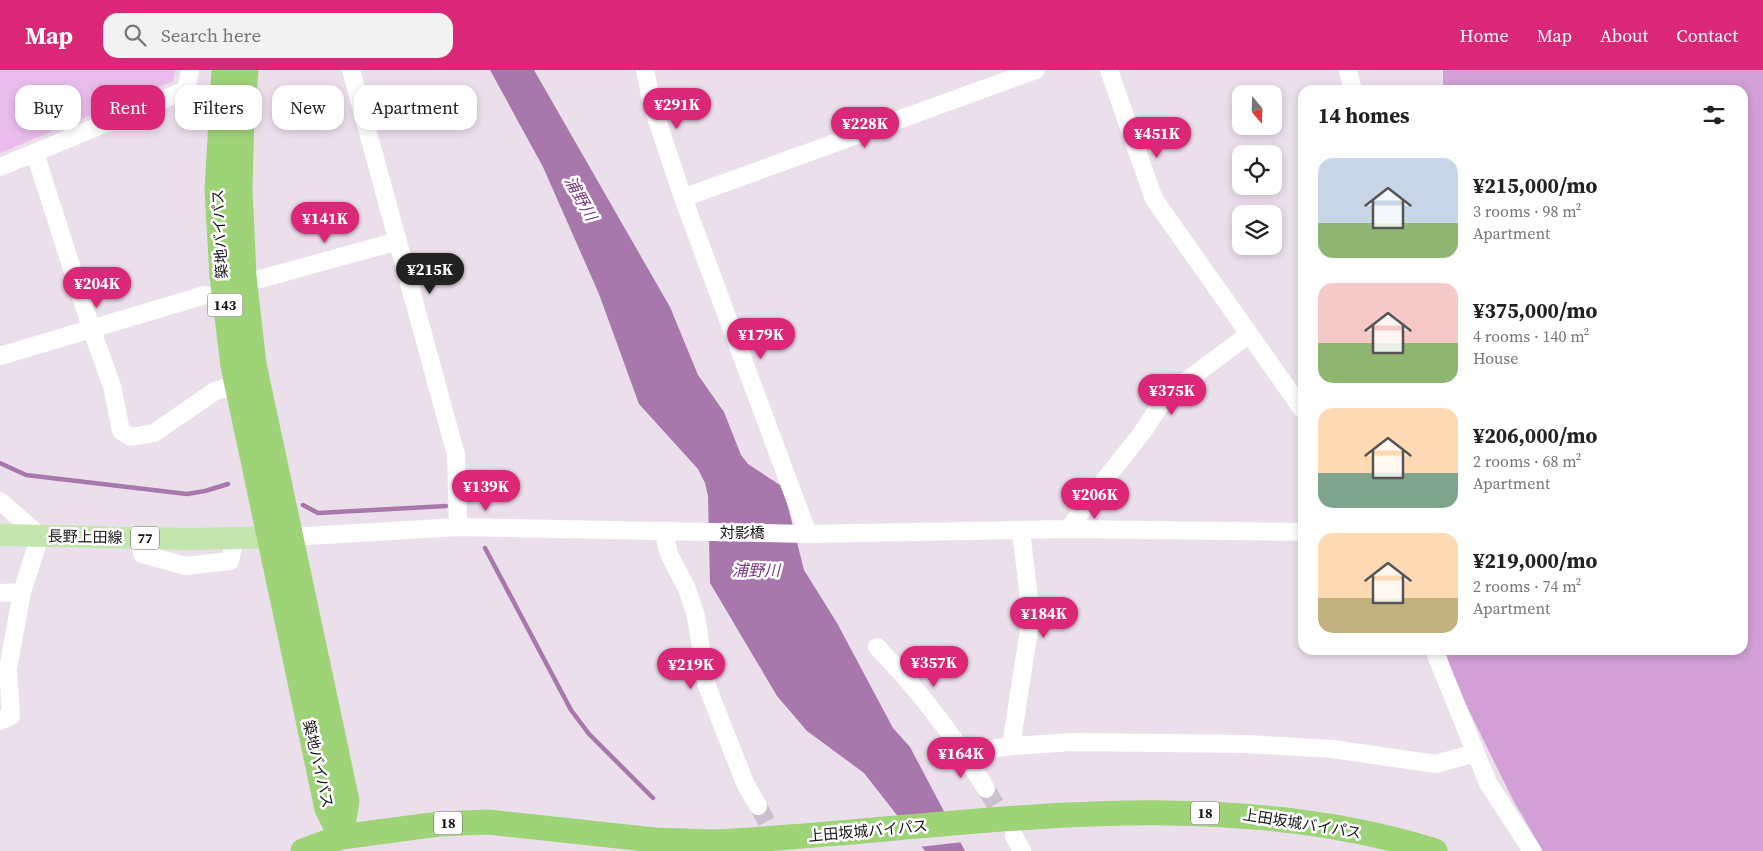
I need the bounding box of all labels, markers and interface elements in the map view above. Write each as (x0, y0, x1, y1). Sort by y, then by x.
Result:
search box (103, 13, 453, 58)
text: Map (25, 19, 73, 52)
icon: search (121, 21, 149, 49)
text: Search here (161, 22, 261, 48)
text: Home (1460, 23, 1509, 48)
text: Map (1537, 23, 1572, 48)
text: About (1600, 23, 1648, 48)
text: Contact (1676, 23, 1738, 48)
chip: Buy (15, 85, 81, 130)
chip: Rent (91, 85, 165, 130)
chip: Filters (175, 85, 262, 130)
chip: New (272, 85, 344, 130)
chip: Apartment (354, 85, 477, 130)
north arrow (1232, 85, 1282, 135)
map controls (1232, 85, 1282, 255)
pin: ¥291K (642, 88, 712, 130)
text: ¥291K (654, 93, 700, 115)
text: 14 homes (1318, 101, 1410, 130)
icon: filters (1700, 101, 1728, 129)
pin: ¥228K (830, 106, 900, 149)
text: ¥228K (842, 112, 888, 134)
pin: ¥451K (1122, 116, 1192, 159)
text: ¥451K (1134, 122, 1180, 144)
button: locate (1232, 145, 1282, 195)
text: ¥215,000/mo (1473, 171, 1597, 200)
water label: 浦野川 (560, 172, 603, 226)
icon: home (1358, 178, 1418, 238)
street label: 築地バイパス (207, 189, 232, 279)
text: 3 rooms · 98 m² (1473, 200, 1581, 222)
pin: ¥141K (290, 202, 360, 244)
button: layers (1232, 205, 1282, 255)
text: ¥141K (302, 207, 348, 229)
text: Apartment (1473, 222, 1550, 244)
pin: ¥215K (395, 252, 465, 295)
text: ¥215K (407, 258, 453, 280)
pin: ¥204K (62, 266, 132, 309)
text: ¥204K (74, 272, 120, 294)
road number: 143 (208, 294, 242, 316)
text: ¥375,000/mo (1473, 296, 1597, 325)
icon: home (1358, 303, 1418, 363)
pin: ¥179K (726, 318, 796, 360)
text: ¥179K (738, 323, 784, 345)
text: 4 rooms · 140 m² (1473, 325, 1589, 347)
text: House (1473, 347, 1518, 369)
pin: ¥375K (1137, 374, 1207, 416)
text: ¥375K (1149, 379, 1195, 401)
text: ¥206,000/mo (1473, 421, 1597, 450)
icon: home (1358, 428, 1418, 488)
text: 2 rooms · 68 m² (1473, 450, 1581, 472)
pin: ¥139K (451, 470, 521, 512)
text: Apartment (1473, 472, 1550, 494)
text: ¥139K (463, 475, 509, 497)
pin: ¥206K (1060, 478, 1130, 520)
text: ¥206K (1072, 483, 1118, 505)
street label: 対影橋 (719, 522, 765, 543)
street label: 長野上田線 (47, 525, 123, 548)
road number: 77 (131, 526, 159, 549)
text: ¥219,000/mo (1473, 546, 1597, 575)
icon: home (1358, 553, 1418, 613)
water label: 浦野川 (732, 559, 782, 581)
text: 2 rooms · 74 m² (1473, 575, 1581, 597)
pin: ¥184K (1009, 596, 1079, 639)
text: Apartment (1473, 597, 1550, 619)
text: ¥184K (1021, 602, 1067, 624)
pin: ¥357K (899, 646, 969, 688)
pin: ¥219K (656, 648, 726, 690)
text: ¥357K (911, 651, 957, 673)
text: ¥219K (668, 653, 714, 675)
street label: 築地バイパス (298, 718, 339, 810)
pin: ¥164K (926, 736, 996, 779)
text: ¥164K (938, 742, 984, 764)
road number: 18 (1191, 801, 1219, 824)
street label: 上田坂城バイパス (1241, 804, 1363, 843)
road number: 18 (434, 811, 462, 834)
street label: 上田坂城バイパス (807, 815, 928, 846)

